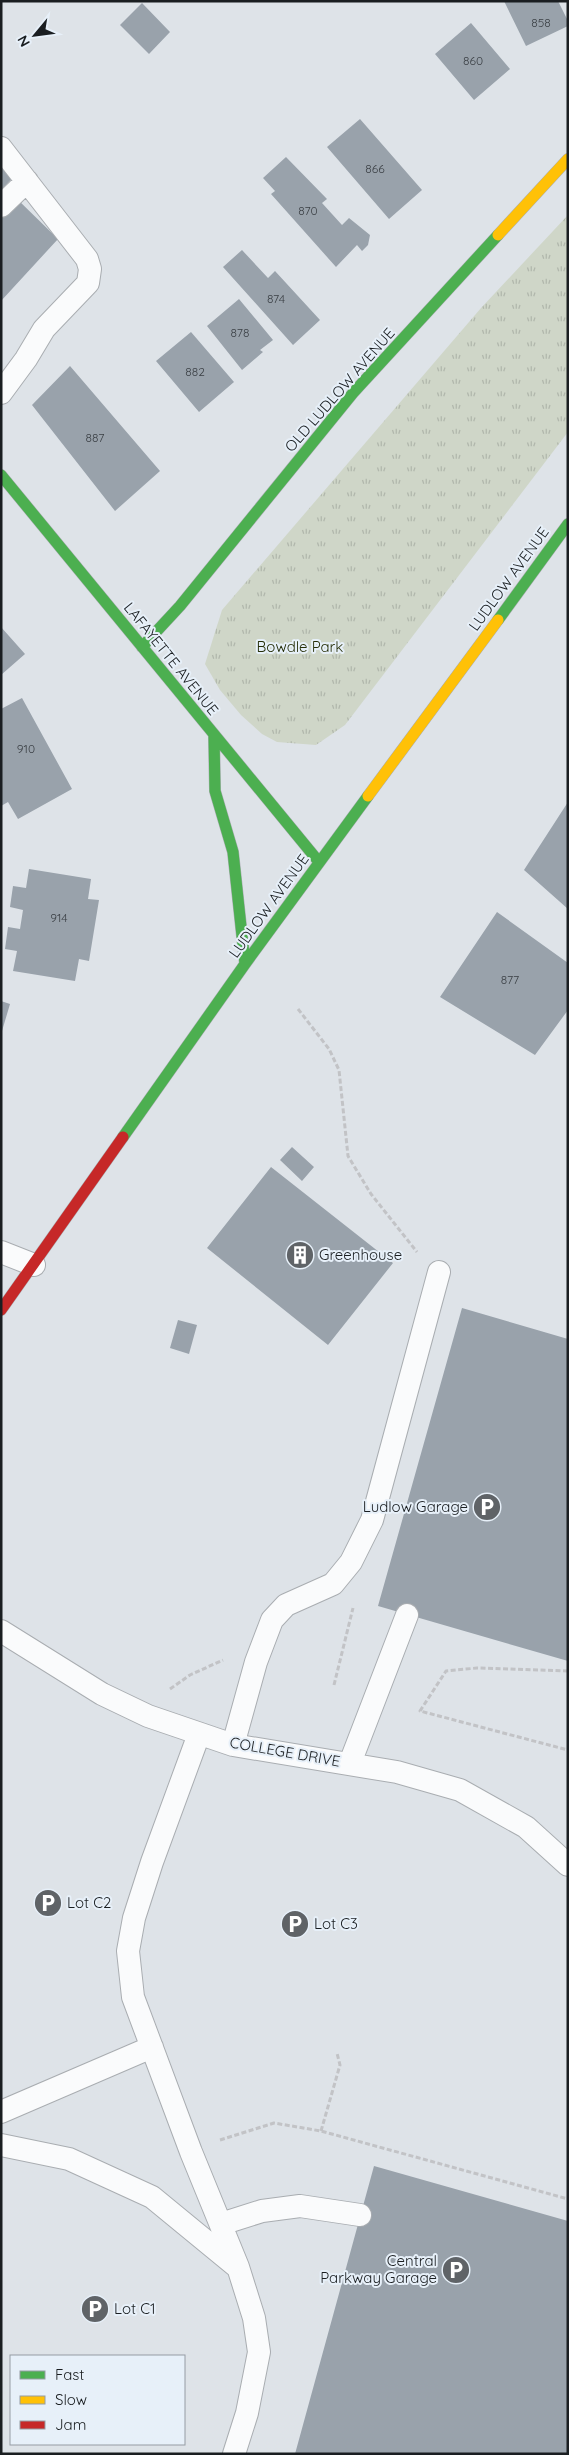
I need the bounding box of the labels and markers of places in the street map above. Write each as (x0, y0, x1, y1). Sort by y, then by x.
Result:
building icon: Greenhouse (285, 1240, 315, 1270)
place label: Greenhouse (319, 1245, 402, 1264)
parking icon: Ludlow Garage (472, 1492, 502, 1522)
place label: Ludlow Garage (363, 1497, 468, 1516)
parking icon: Lot C2 (33, 1888, 63, 1918)
place label: Lot C2 (67, 1893, 111, 1912)
parking icon: Lot C3 (280, 1909, 310, 1939)
place label: Lot C3 (314, 1914, 358, 1933)
place label: Central Parkway Garage (320, 2251, 437, 2287)
parking icon: Central Parkway Garage (441, 2255, 471, 2285)
parking icon: Lot C1 (80, 2294, 110, 2324)
place label: Lot C1 (114, 2299, 156, 2318)

